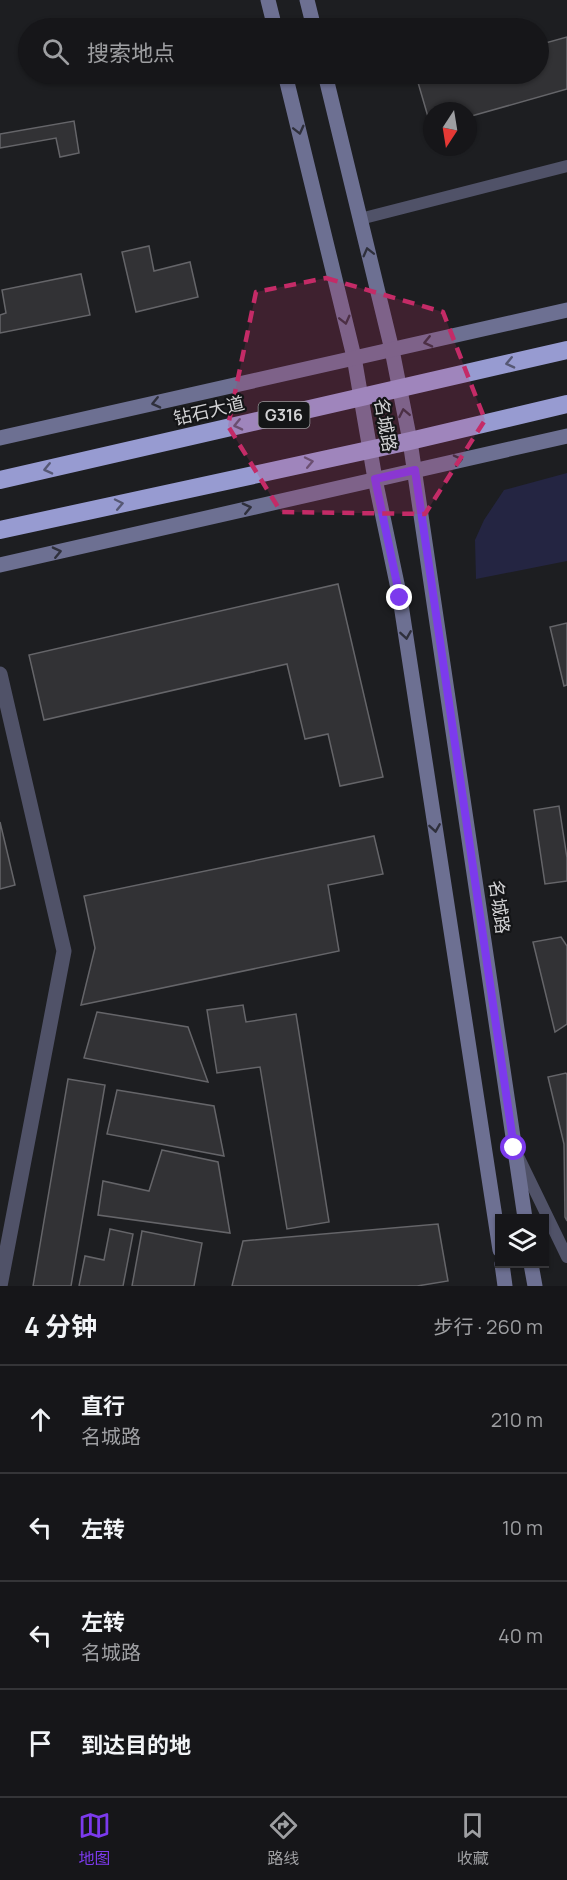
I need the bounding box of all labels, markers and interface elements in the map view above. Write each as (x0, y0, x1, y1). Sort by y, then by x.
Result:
search box (18, 18, 549, 84)
icon: search (39, 35, 72, 68)
text: 搜索地点 (87, 38, 175, 68)
north arrow (423, 102, 477, 156)
one-way arrow (292, 125, 305, 135)
one-way arrow (363, 247, 376, 257)
one-way arrow (338, 315, 351, 325)
one-way arrow (423, 334, 433, 347)
one-way arrow (505, 356, 515, 369)
street label: 钻石大道 (171, 390, 247, 430)
one-way arrow (151, 396, 161, 409)
street label: 名城路 (369, 396, 402, 453)
road number: G316 (258, 402, 310, 428)
one-way arrow (398, 408, 411, 418)
one-way arrow (233, 418, 243, 431)
one-way arrow (453, 455, 463, 468)
one-way arrow (304, 457, 314, 470)
one-way arrow (43, 461, 53, 474)
one-way arrow (113, 498, 123, 511)
one-way arrow (242, 502, 252, 515)
one-way arrow (52, 546, 62, 559)
route end (386, 584, 412, 610)
one-way arrow (399, 630, 412, 640)
one-way arrow (429, 823, 441, 832)
street label: 名城路 (484, 878, 516, 935)
route start (500, 1134, 526, 1160)
map controls (495, 1214, 549, 1268)
button: layers (495, 1214, 549, 1268)
text: 4 分钟 (24, 1308, 97, 1344)
text: 步行 · 260 m (434, 1313, 543, 1340)
text: 直行 (81, 1391, 125, 1421)
icon: ahead (24, 1403, 57, 1436)
text: 210 m (491, 1406, 543, 1433)
text: 名城路 (81, 1423, 141, 1450)
icon: left (24, 1511, 57, 1544)
text: 左转 (81, 1514, 125, 1544)
text: 10 m (502, 1514, 543, 1541)
text: 左转 (81, 1607, 125, 1637)
icon: left (24, 1619, 57, 1652)
text: 40 m (498, 1622, 543, 1649)
text: 名城路 (81, 1639, 141, 1666)
icon: arrive (24, 1727, 57, 1760)
text: 到达目的地 (81, 1730, 191, 1760)
tab: 地图 (78, 1809, 111, 1869)
tab: 路线 (267, 1809, 300, 1869)
tab: 收藏 (456, 1809, 489, 1869)

